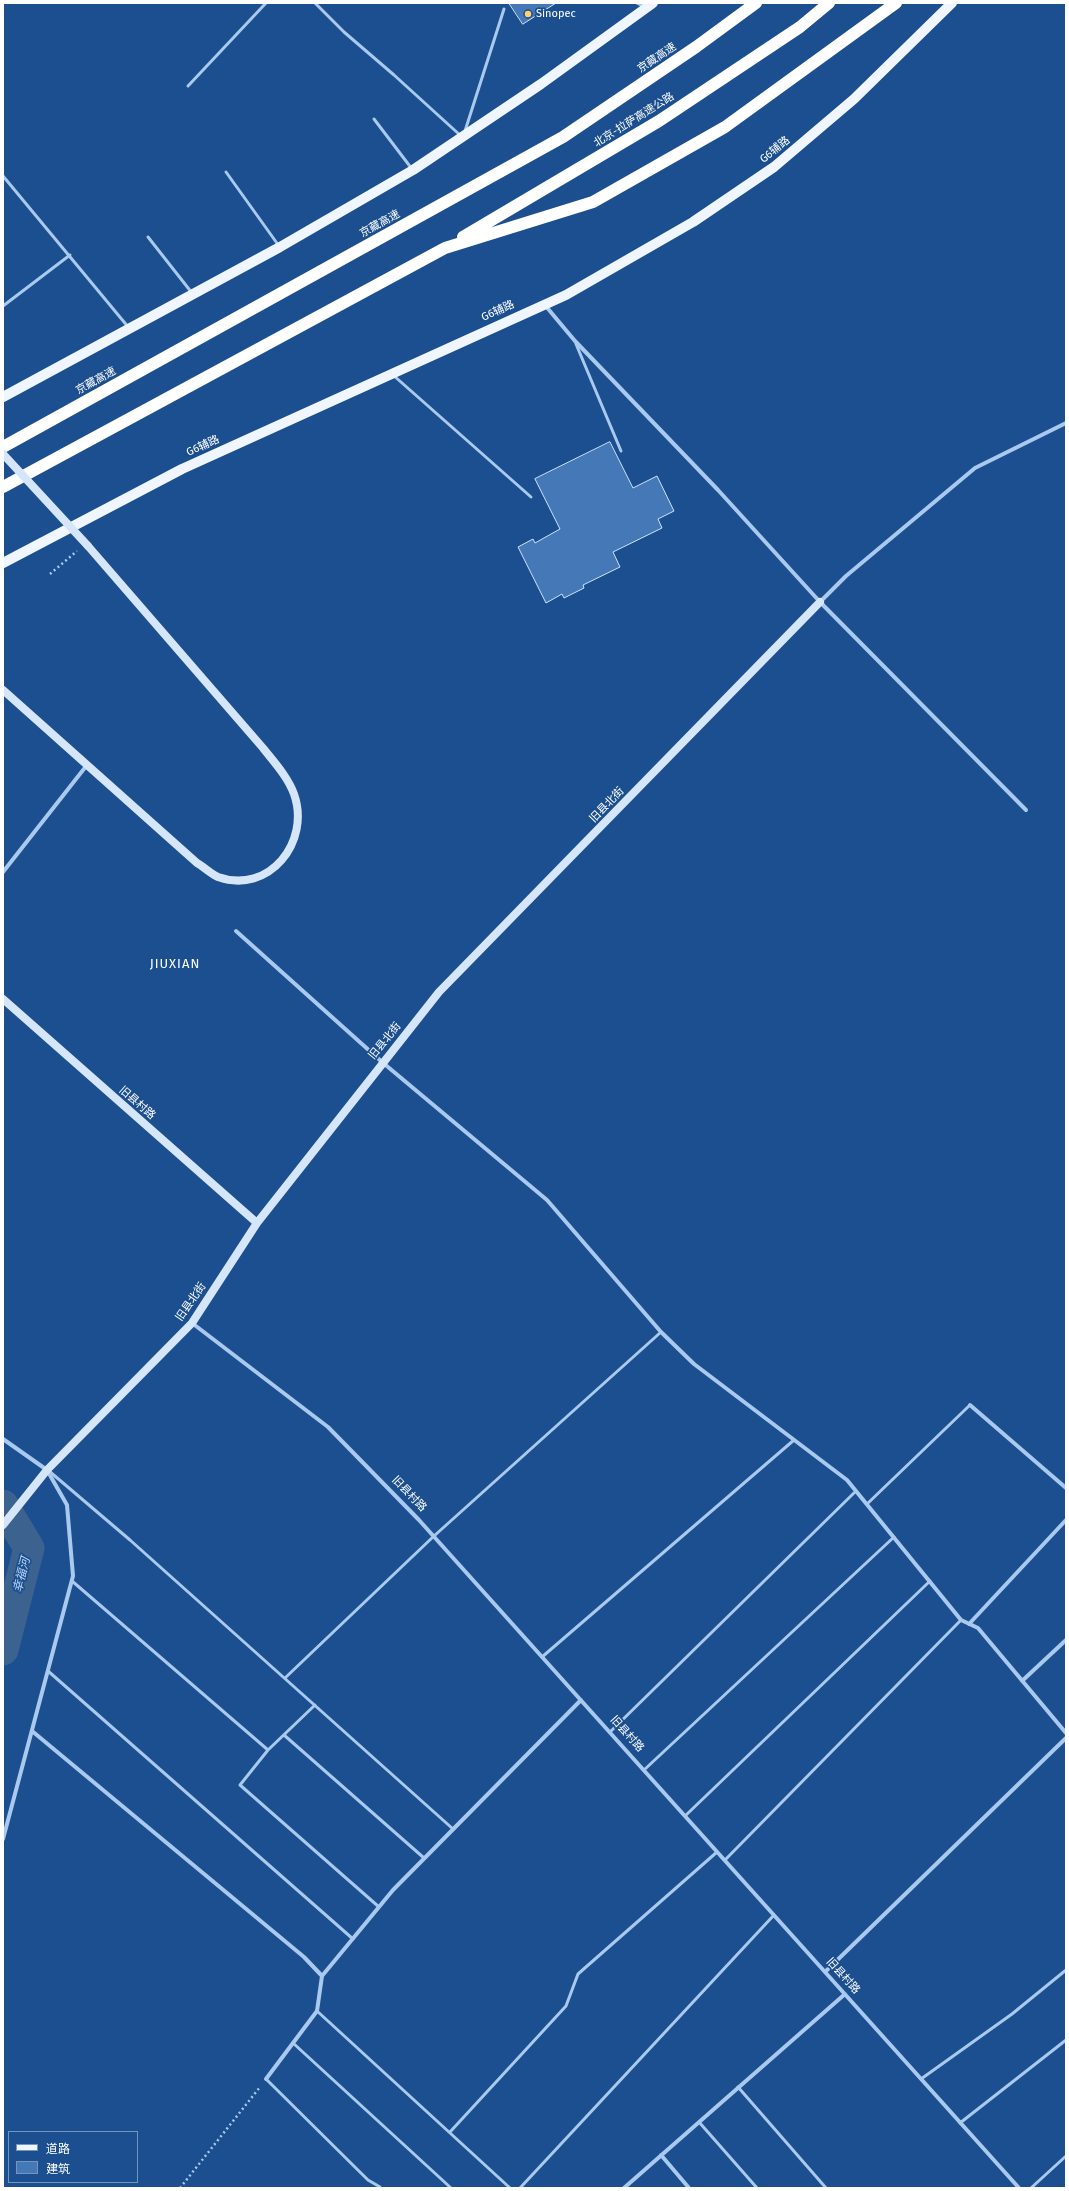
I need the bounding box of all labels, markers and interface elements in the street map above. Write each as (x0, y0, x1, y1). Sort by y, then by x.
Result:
place label: Sinopec (536, 7, 576, 21)
marker: Sinopec (523, 9, 533, 19)
street label: 京藏高速 (635, 40, 679, 76)
street label: 北京-拉萨高速公路 (591, 90, 677, 150)
street label: G6辅路 (757, 134, 793, 166)
street label: 京藏高速 (358, 208, 402, 240)
street label: G6辅路 (479, 298, 517, 324)
street label: 京藏高速 (74, 365, 118, 397)
street label: G6辅路 (184, 433, 222, 459)
street label: 旧县北街 (587, 785, 627, 825)
district label: JIUXIAN (150, 956, 200, 972)
street label: 旧县北街 (366, 1020, 404, 1062)
street label: 旧县村路 (116, 1084, 158, 1122)
street label: 旧县北街 (173, 1280, 209, 1324)
street label: 旧县村路 (389, 1474, 429, 1514)
water label: 幸福河 (11, 1556, 33, 1594)
street label: 旧县村路 (607, 1713, 647, 1755)
street label: 旧县村路 (823, 1955, 863, 1997)
legend (8, 2131, 138, 2183)
text: 道路 (46, 2142, 70, 2156)
text: 建筑 (46, 2162, 70, 2176)

